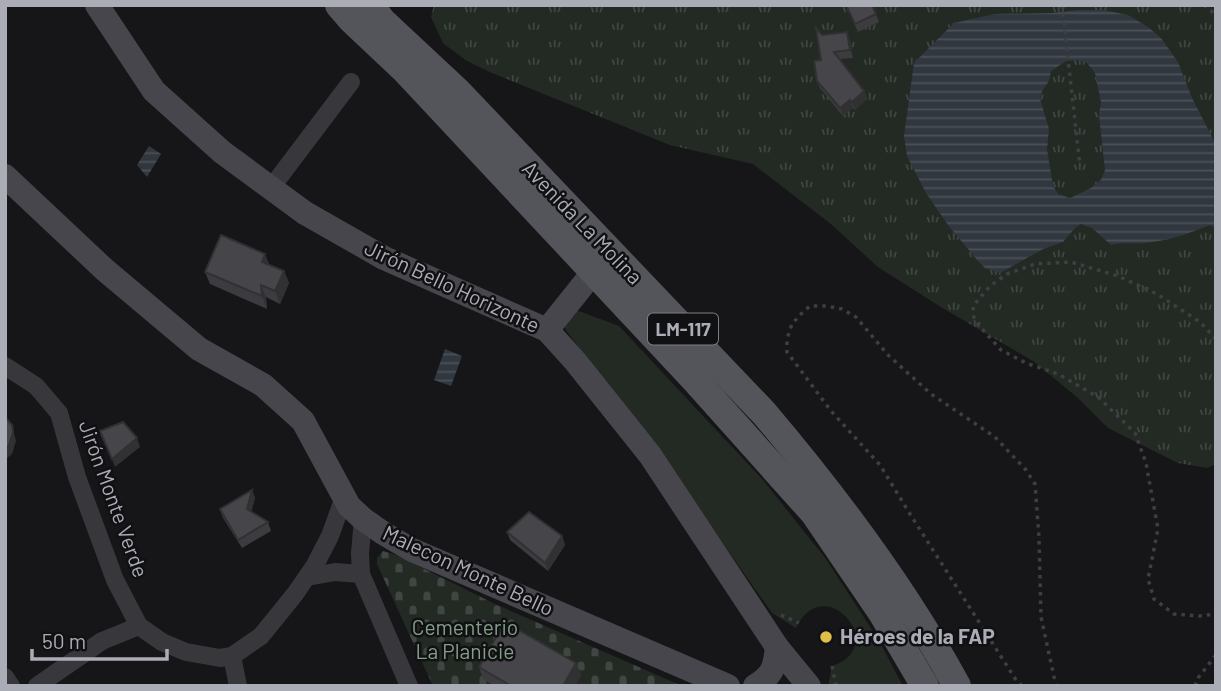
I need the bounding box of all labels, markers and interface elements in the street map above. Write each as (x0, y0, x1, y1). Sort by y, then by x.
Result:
street label: Avenida La Molina (518, 155, 648, 289)
street label: Jirón Bello Horizonte (361, 234, 544, 337)
road number: LM-117 (648, 314, 718, 344)
street label: Jirón Monte Verde (74, 417, 154, 580)
street label: Malecon Monte Bello (379, 519, 558, 620)
park label: Cementerio La Planicie (412, 614, 518, 663)
scale bar (32, 618, 166, 662)
place label: Héroes de la FAP (840, 623, 995, 648)
text: 50 m (42, 628, 86, 653)
marker: Héroes de la FAP (818, 629, 834, 645)

